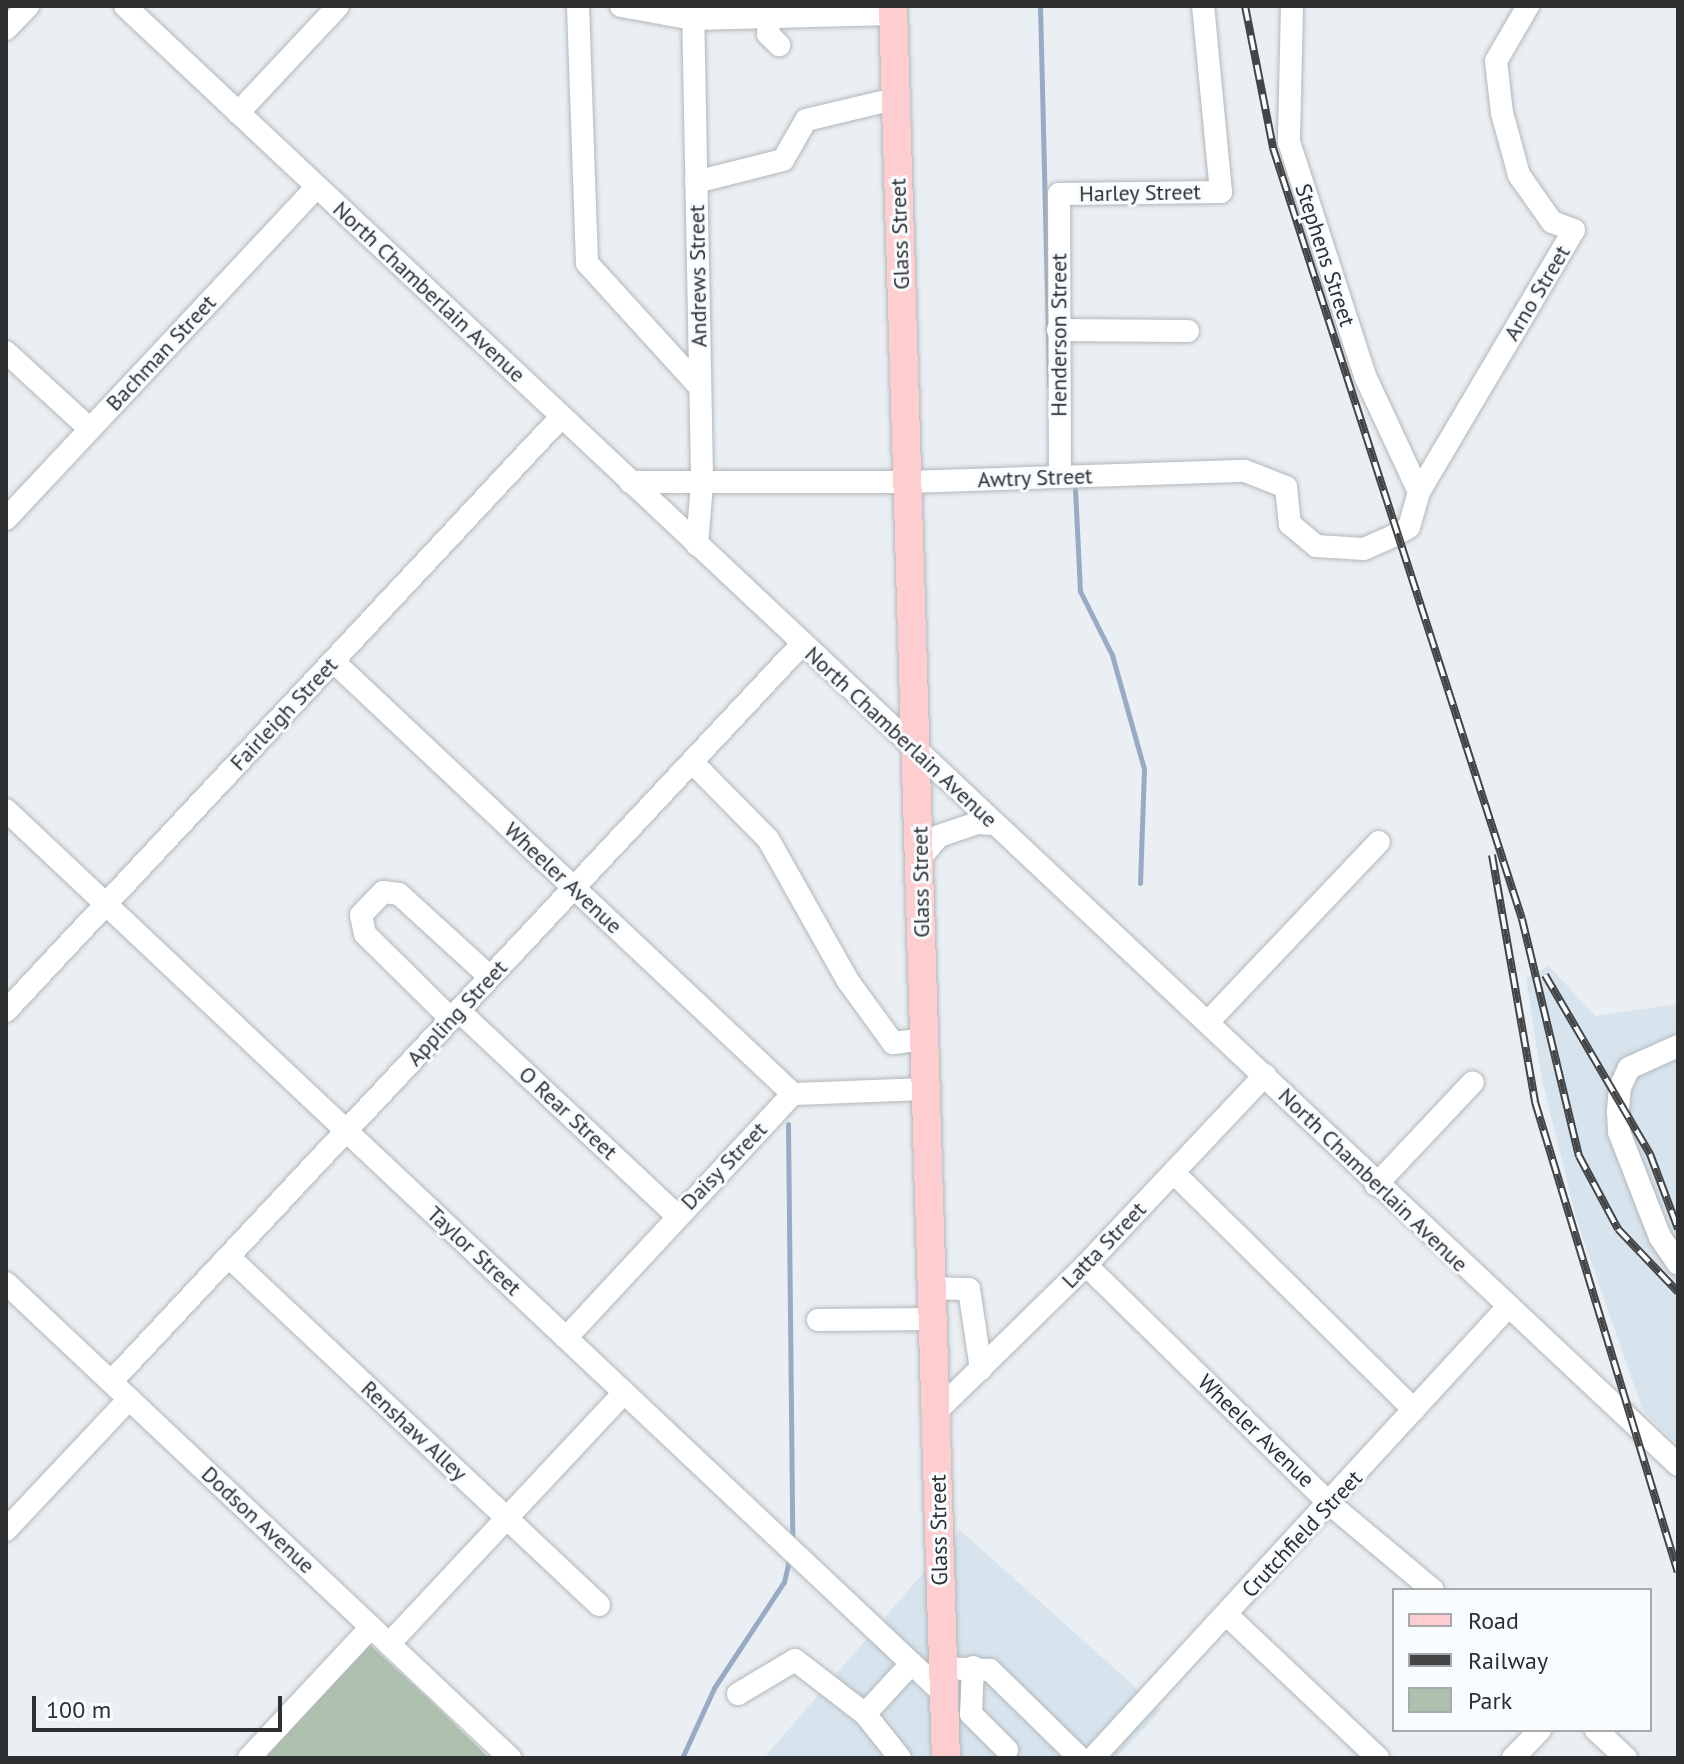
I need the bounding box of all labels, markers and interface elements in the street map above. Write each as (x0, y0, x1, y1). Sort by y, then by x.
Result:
street label: Glass Street (885, 178, 915, 290)
street label: Harley Street (1078, 179, 1202, 207)
street label: Stephens Street (1289, 180, 1361, 330)
street label: North Chamberlain Avenue (327, 196, 531, 388)
street label: Andrews Street (684, 204, 712, 348)
street label: Arno Street (1498, 241, 1576, 345)
street label: Henderson Street (1046, 253, 1072, 417)
street label: Bachman Street (101, 290, 221, 416)
street label: Awtry Street (977, 463, 1093, 493)
street label: North Chamberlain Avenue (799, 641, 1003, 833)
street label: Fairleigh Street (225, 652, 343, 776)
street label: Wheeler Avenue (498, 817, 628, 939)
street label: Glass Street (907, 826, 935, 938)
street label: Appling Street (401, 955, 513, 1071)
street label: O Rear Street (513, 1061, 623, 1165)
street label: North Chamberlain Avenue (1273, 1082, 1473, 1278)
street label: Daisy Street (675, 1116, 773, 1216)
street label: Latta Street (1056, 1196, 1152, 1294)
street label: Taylor Street (422, 1201, 526, 1301)
street label: Wheeler Avenue (1192, 1369, 1320, 1493)
street label: Renshaw Alley (355, 1375, 473, 1487)
street label: Dodson Avenue (196, 1461, 320, 1579)
street label: Crutchfield Street (1236, 1465, 1368, 1603)
street label: Glass Street (925, 1474, 953, 1586)
legend (1392, 1588, 1652, 1732)
text: Road (1468, 1605, 1519, 1636)
text: Railway (1468, 1645, 1548, 1676)
scale bar (36, 1680, 286, 1730)
text: Park (1468, 1685, 1512, 1716)
text: 100 m (46, 1694, 111, 1725)

